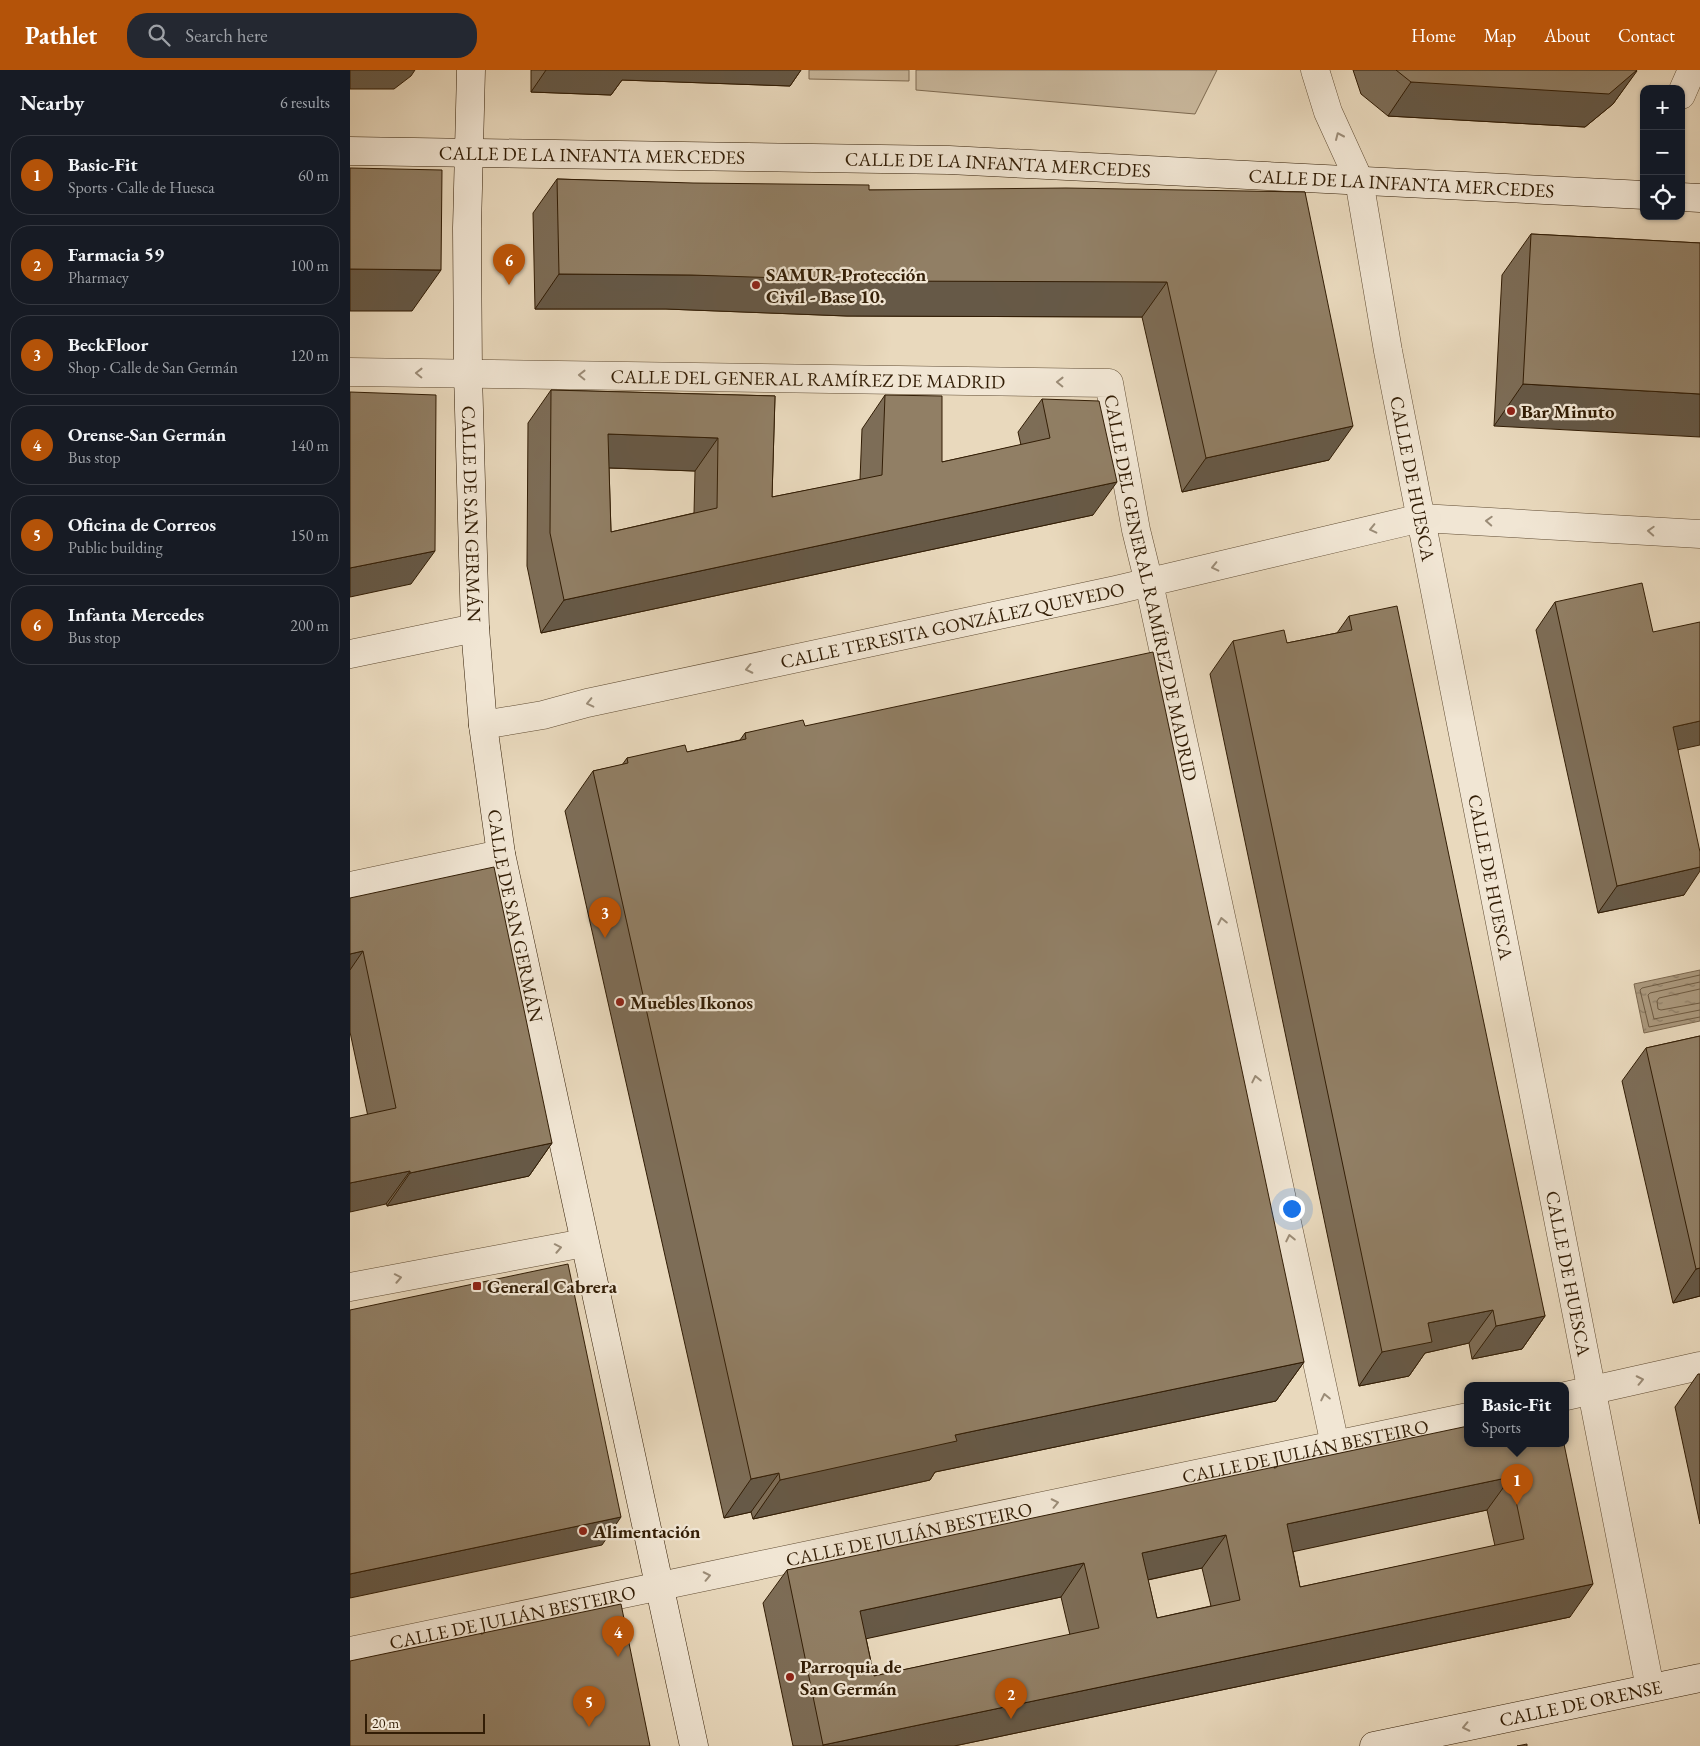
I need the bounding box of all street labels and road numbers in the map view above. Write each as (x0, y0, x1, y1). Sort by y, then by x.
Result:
street label: CALLE DE LA INFANTA MERCEDES (439, 140, 745, 170)
street label: CALLE DE LA INFANTA MERCEDES (845, 146, 1151, 183)
street label: CALLE DE LA INFANTA MERCEDES (1248, 163, 1555, 203)
street label: CALLE DEL GENERAL RAMÍREZ DE MADRID (610, 364, 1005, 394)
street label: CALLE DEL GENERAL RAMÍREZ DE MADRID (1098, 392, 1203, 783)
street label: CALLE DE HUESCA (1384, 394, 1441, 564)
street label: CALLE DE SAN GERMÁN (456, 405, 487, 623)
street label: CALLE TERESITA GONZÁLEZ QUEVEDO (778, 576, 1127, 674)
street label: CALLE DE HUESCA (1462, 792, 1519, 963)
street label: CALLE DE SAN GERMÁN (482, 808, 549, 1024)
street label: CALLE DE HUESCA (1540, 1189, 1597, 1359)
street label: CALLE DE JULIÁN BESTEIRO (1180, 1414, 1431, 1489)
street label: CALLE DE JULIÁN BESTEIRO (784, 1497, 1034, 1572)
street label: CALLE DE JULIÁN BESTEIRO (387, 1580, 638, 1655)
street label: CALLE DE ORENSE (1497, 1674, 1665, 1733)

